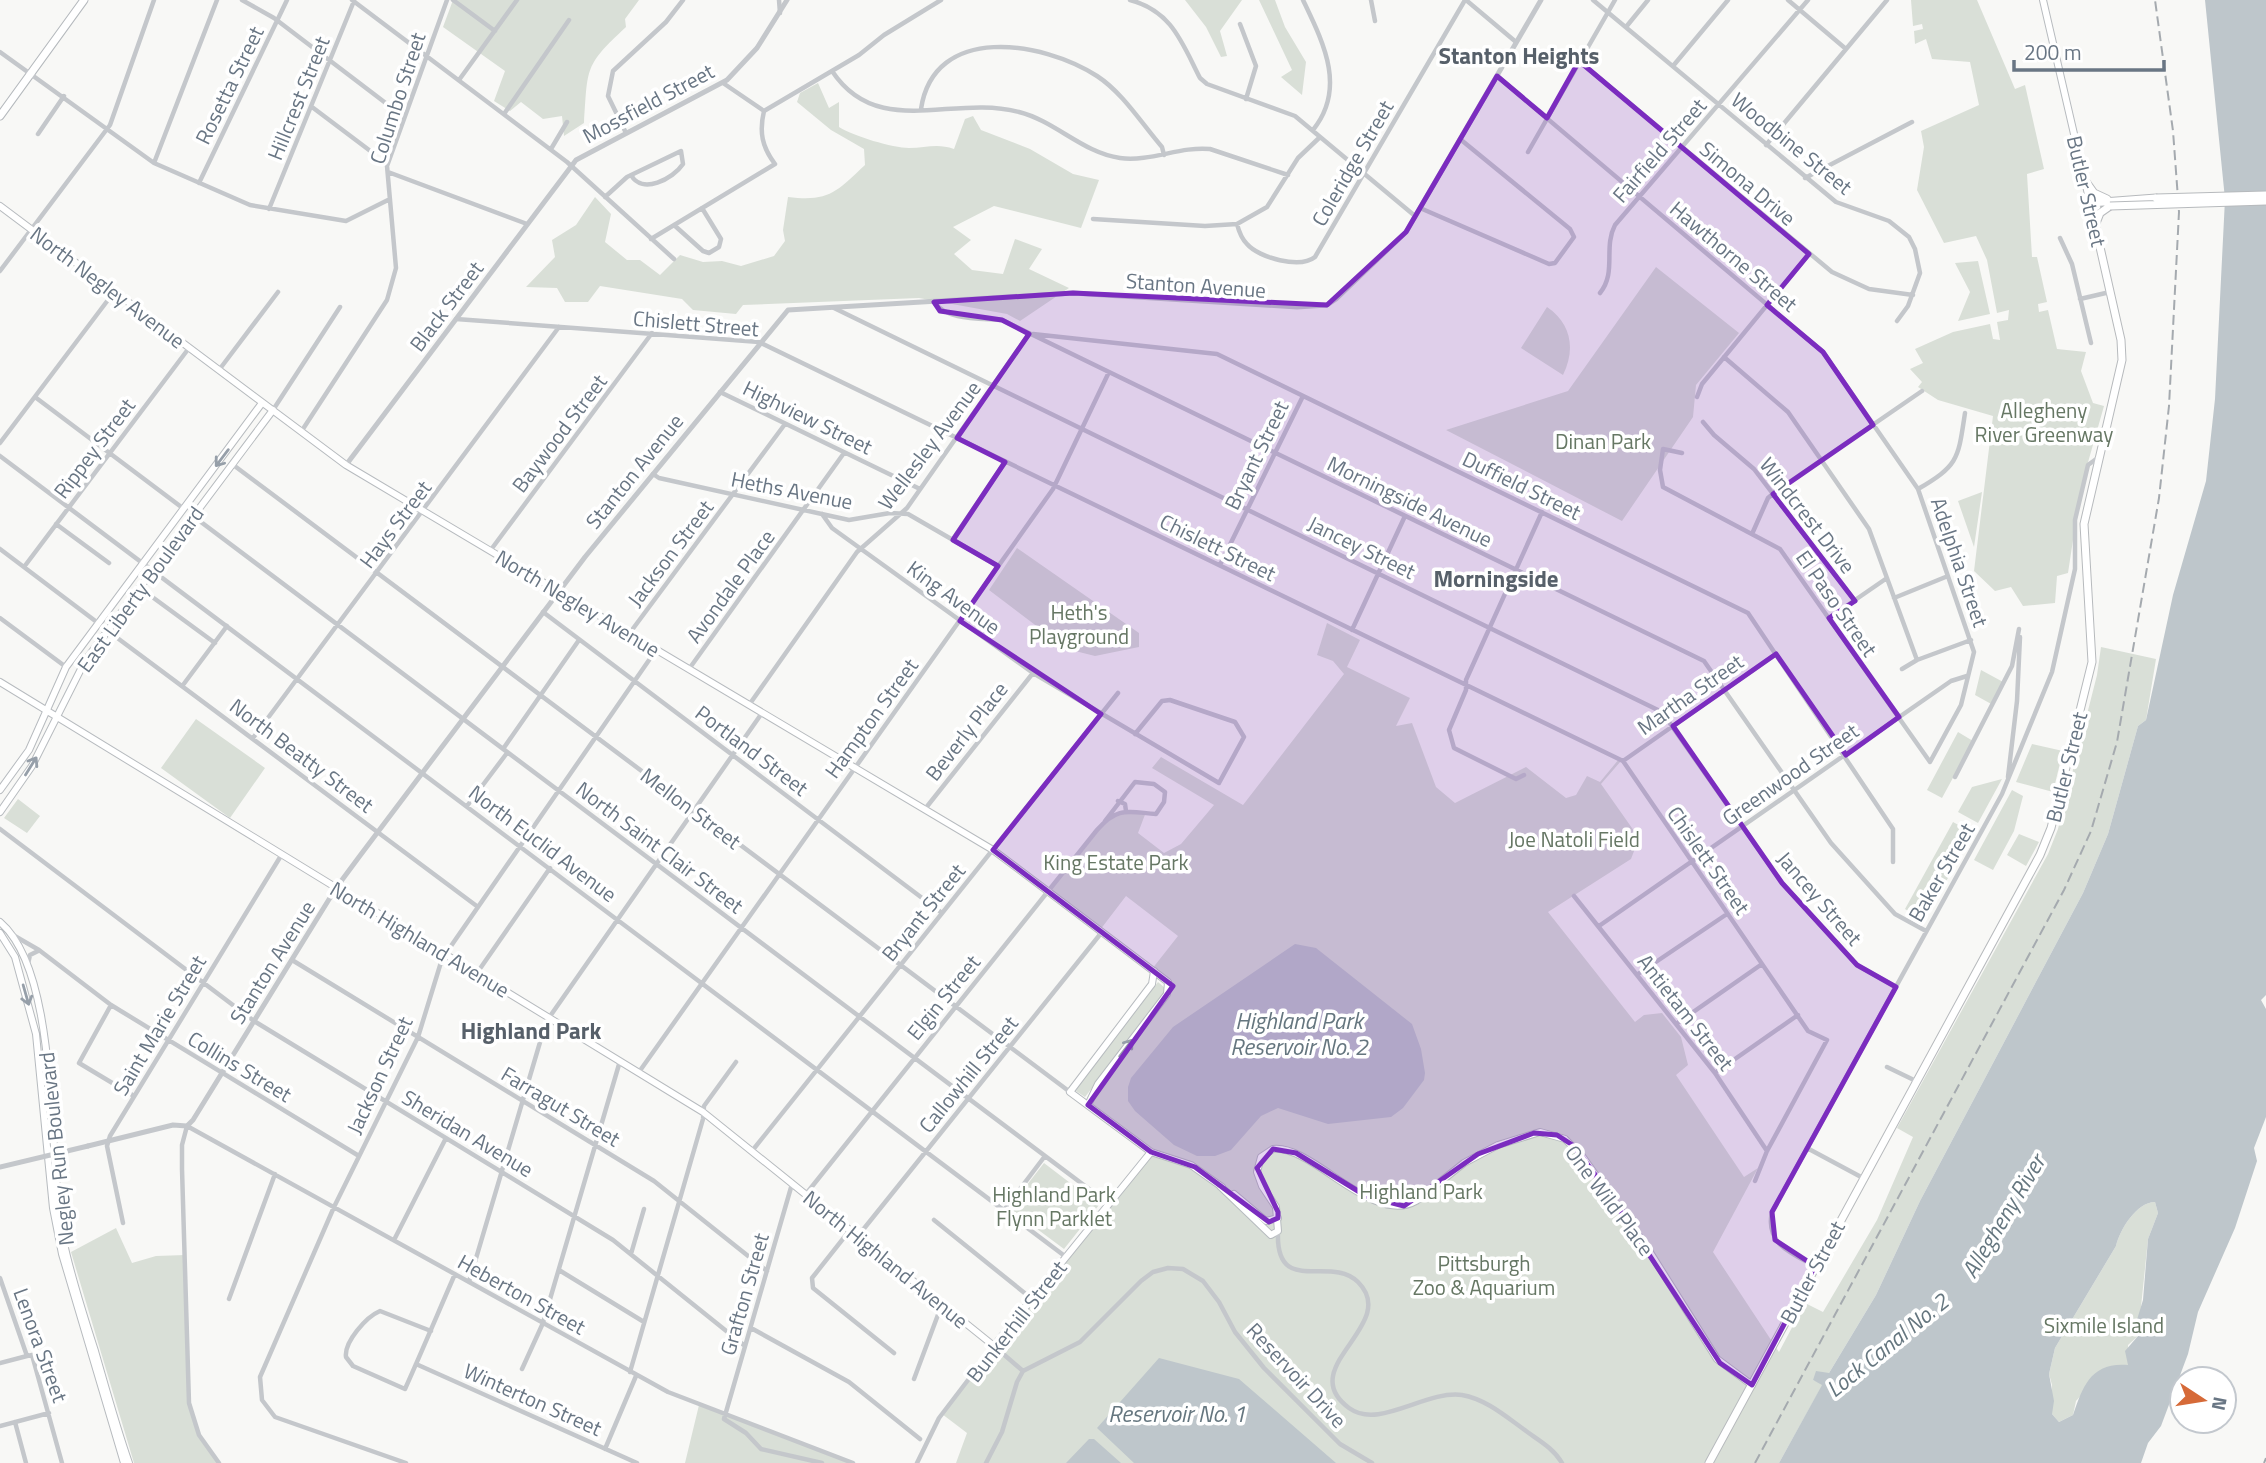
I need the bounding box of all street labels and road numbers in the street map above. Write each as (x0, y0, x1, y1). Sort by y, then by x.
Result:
street label: Rosetta Street (187, 20, 272, 150)
street label: Columbo Street (361, 27, 434, 168)
street label: Hillcrest Street (259, 31, 338, 165)
street label: Mossfield Street (576, 55, 720, 151)
street label: Woodbine Street (1725, 84, 1860, 202)
street label: Fairfield Street (1604, 90, 1714, 209)
street label: Coleridge Street (1303, 93, 1401, 232)
street label: Butler Street (2059, 132, 2115, 250)
street label: Simona Drive (1693, 133, 1803, 233)
street label: Hawthorne Street (1663, 193, 1805, 320)
street label: North Negley Avenue (24, 218, 192, 356)
street label: Black Street (401, 253, 491, 358)
street label: Stanton Avenue (1125, 264, 1267, 306)
street label: Chislett Street (632, 302, 761, 344)
street label: Baywood Street (504, 366, 615, 499)
street label: Highview Street (738, 372, 879, 462)
street label: Wellesley Avenue (870, 374, 988, 516)
street label: Rippey Street (45, 390, 143, 505)
street label: Bryant Street (1216, 394, 1297, 515)
street label: Stanton Avenue (577, 406, 691, 536)
street label: Duffield Street (1457, 442, 1587, 528)
street label: Morningside Avenue (1322, 447, 1498, 555)
street label: Windcrest Drive (1752, 450, 1864, 580)
street label: Heths Avenue (728, 463, 856, 517)
street label: Hays Street (351, 473, 439, 575)
street label: Jackson Street (619, 492, 721, 613)
street label: Adelphia Street (1923, 493, 1997, 632)
street label: East Liberty Boulevard (69, 499, 211, 679)
street label: Chislett Street (1154, 505, 1282, 589)
street label: Jancey Street (1303, 507, 1422, 587)
street label: Avondale Place (678, 523, 782, 649)
street label: North Negley Avenue (490, 541, 666, 665)
street label: El Paso Street (1788, 543, 1886, 663)
street label: King Avenue (901, 552, 1007, 642)
street label: Martha Street (1630, 645, 1750, 742)
street label: Hampton Street (816, 651, 926, 785)
street label: Beverly Place (917, 675, 1015, 787)
street label: North Beatty Street (223, 690, 381, 820)
street label: Portland Street (689, 697, 816, 804)
street label: Butler Street (2037, 708, 2095, 826)
street label: Greenwood Street (1715, 715, 1865, 833)
street label: Mellon Street (634, 759, 749, 857)
street label: North Saint Clair Street (569, 773, 751, 921)
street label: North Euclid Avenue (462, 777, 624, 909)
street label: Chislett Street (1660, 799, 1759, 921)
street label: Baker Street (1900, 816, 1983, 928)
street label: Jancey Street (1770, 844, 1871, 953)
street label: Bryant Street (873, 856, 973, 968)
street label: North Highland Avenue (324, 873, 516, 1005)
street label: Stanton Avenue (221, 894, 323, 1030)
street label: Elgin Street (898, 947, 988, 1047)
street label: Antietam Street (1630, 947, 1742, 1078)
street label: Saint Marie Street (104, 948, 214, 1101)
street label: Callowhill Street (911, 1008, 1026, 1140)
street label: Jackson Street (338, 1010, 421, 1139)
street label: Collins Street (182, 1022, 299, 1110)
street label: Negley Run Boulevard (30, 1051, 82, 1247)
street label: Farragut Street (495, 1058, 627, 1155)
street label: Sheridan Avenue (396, 1081, 540, 1185)
street label: One Wild Place (1558, 1138, 1662, 1262)
street label: North Highland Avenue (796, 1182, 976, 1336)
street label: Butler Street (1771, 1214, 1853, 1329)
street label: Grafton Street (711, 1228, 777, 1359)
street label: Heberton Street (452, 1246, 592, 1343)
street label: Bunkerhill Street (958, 1253, 1074, 1389)
street label: Lenora Street (6, 1283, 77, 1407)
street label: Reservoir Drive (1239, 1315, 1355, 1435)
street label: Winterton Street (459, 1354, 608, 1444)

